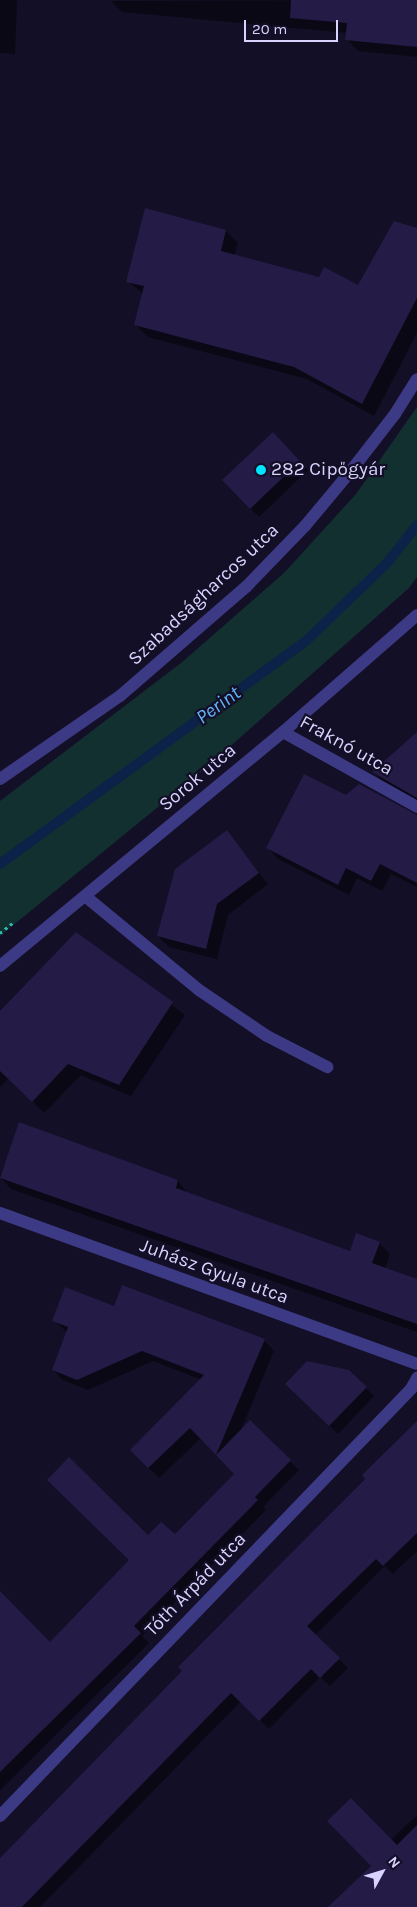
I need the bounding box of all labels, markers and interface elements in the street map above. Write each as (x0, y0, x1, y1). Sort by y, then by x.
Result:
scale bar (247, 10, 341, 42)
text: 20 m (252, 20, 287, 38)
place label: 282 Cipőgyár (271, 459, 385, 481)
marker: 282 Cipőgyár (255, 464, 267, 476)
street label: Szabadságharcos utca (124, 519, 284, 671)
water label: Perint (191, 681, 245, 729)
street label: Fraknó utca (295, 711, 397, 781)
street label: Sorok utca (155, 739, 241, 817)
street label: Juhász Gyula utca (137, 1235, 291, 1309)
street label: Tóth Árpád utca (141, 1528, 251, 1642)
north arrow (357, 1847, 407, 1897)
text: N (384, 1853, 404, 1871)

